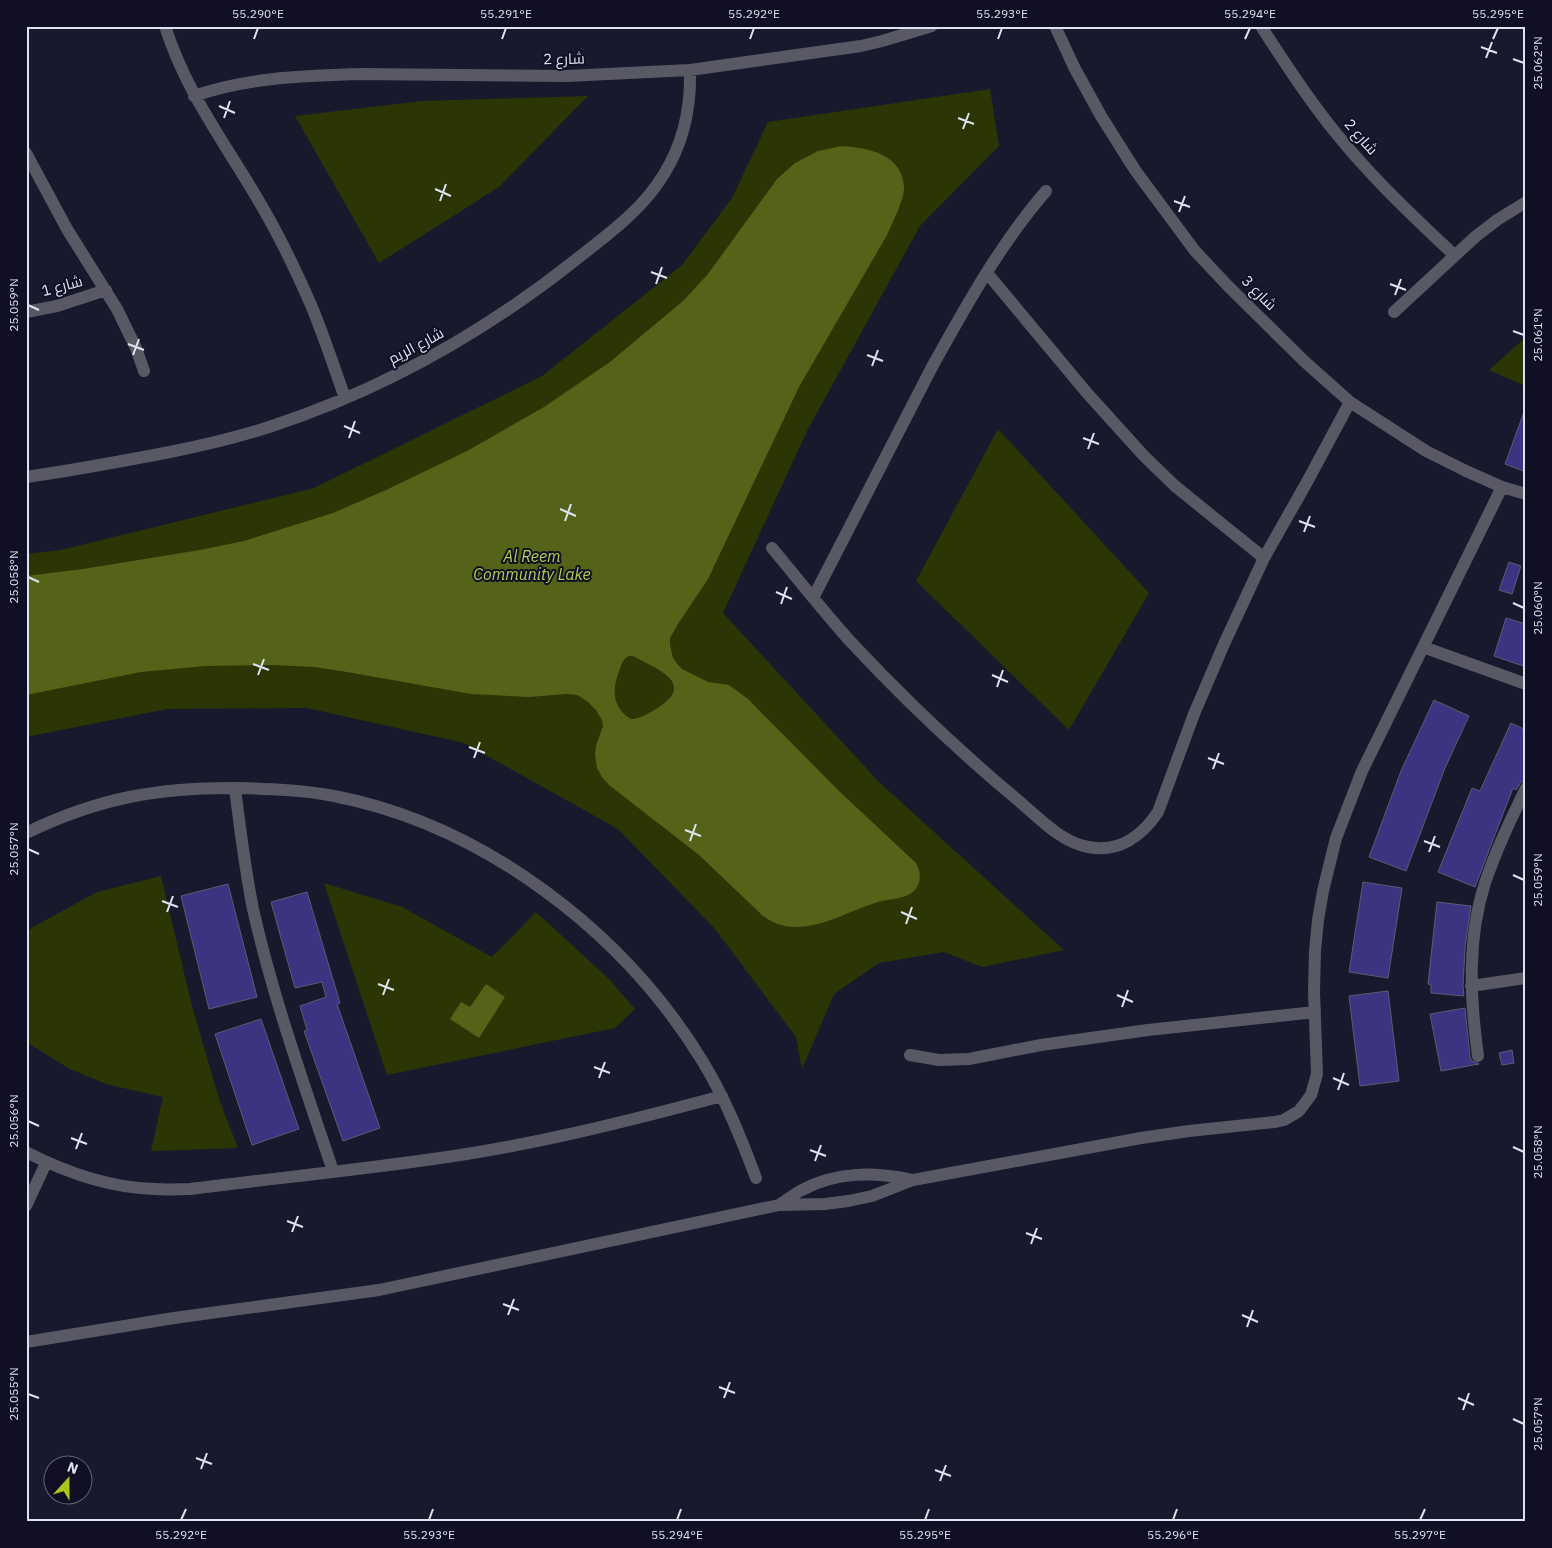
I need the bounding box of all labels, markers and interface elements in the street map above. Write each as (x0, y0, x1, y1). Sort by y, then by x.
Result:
text: 55.290°E (232, 6, 284, 21)
text: 55.291°E (480, 6, 532, 21)
text: 55.292°E (728, 6, 780, 21)
text: 55.293°E (976, 6, 1028, 21)
text: 55.294°E (1224, 6, 1276, 21)
text: 55.295°E (1472, 6, 1524, 21)
text: 25.062°N (1530, 36, 1545, 90)
street label: شارع 2 (543, 49, 585, 70)
street label: شارع 2 (1339, 115, 1382, 160)
street label: شارع 1 (39, 271, 85, 302)
street label: شارع 3 (1237, 271, 1281, 315)
text: 25.059°N (6, 278, 21, 332)
text: 25.061°N (1530, 308, 1545, 362)
street label: شارع الريم (385, 323, 448, 370)
water label: Al Reem Community Lake (473, 546, 591, 584)
text: 25.058°N (6, 550, 21, 604)
text: 25.060°N (1530, 581, 1545, 635)
text: 25.057°N (6, 822, 21, 876)
text: 25.059°N (1530, 853, 1545, 907)
text: 25.056°N (6, 1094, 21, 1148)
text: 25.058°N (1530, 1125, 1545, 1179)
text: 25.055°N (6, 1367, 21, 1421)
text: 25.057°N (1530, 1397, 1545, 1451)
north arrow (42, 1456, 92, 1506)
text: N (65, 1458, 81, 1478)
text: 55.292°E (155, 1527, 207, 1542)
text: 55.293°E (403, 1527, 455, 1542)
text: 55.294°E (651, 1527, 703, 1542)
text: 55.295°E (899, 1527, 951, 1542)
text: 55.296°E (1147, 1527, 1199, 1542)
text: 55.297°E (1394, 1527, 1446, 1542)

